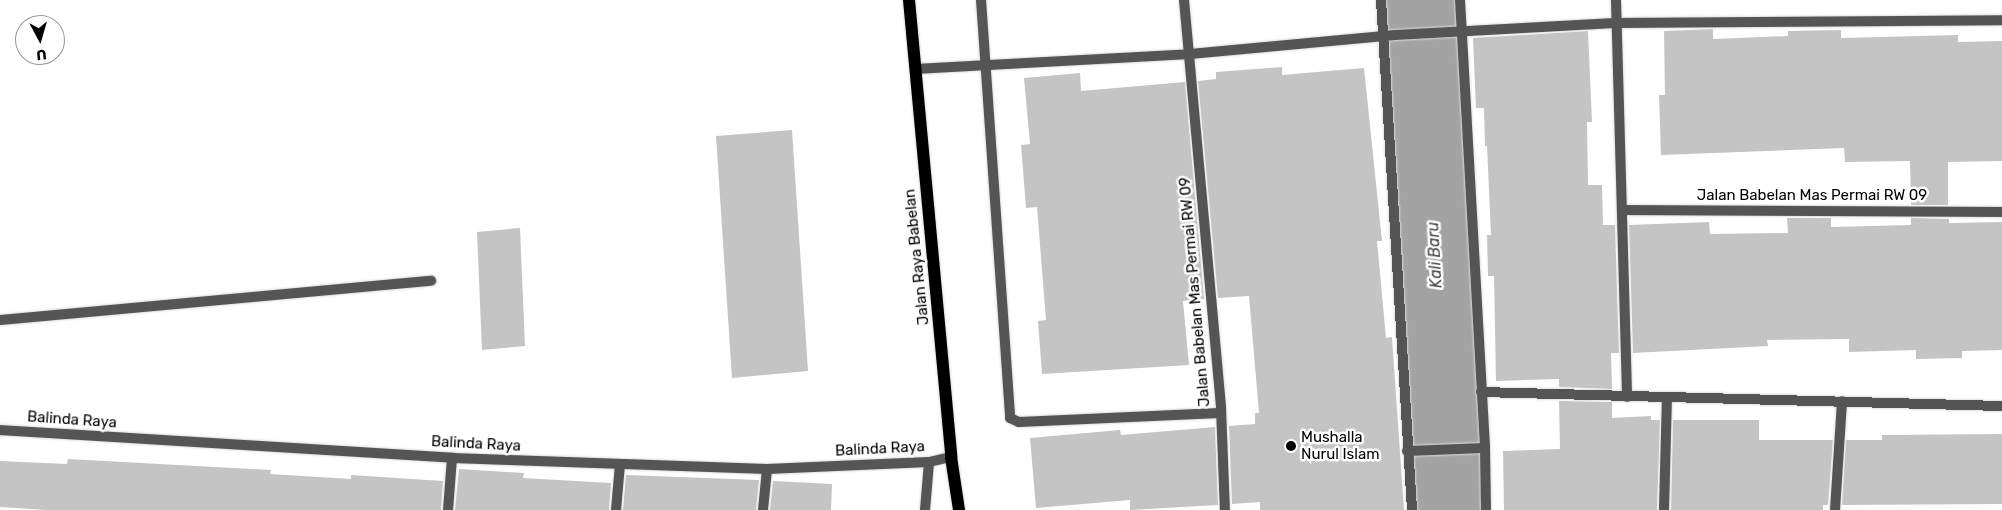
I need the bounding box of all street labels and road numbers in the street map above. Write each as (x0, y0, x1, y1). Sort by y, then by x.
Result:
street label: Jalan Babelan Mas Permai RW 09 (1176, 176, 1214, 408)
street label: Jalan Babelan Mas Permai RW 09 (1697, 187, 1927, 205)
street label: Jalan Raya Babelan (901, 188, 933, 326)
street label: Balinda Raya (27, 408, 117, 432)
street label: Balinda Raya (431, 433, 521, 455)
street label: Balinda Raya (835, 438, 925, 460)

